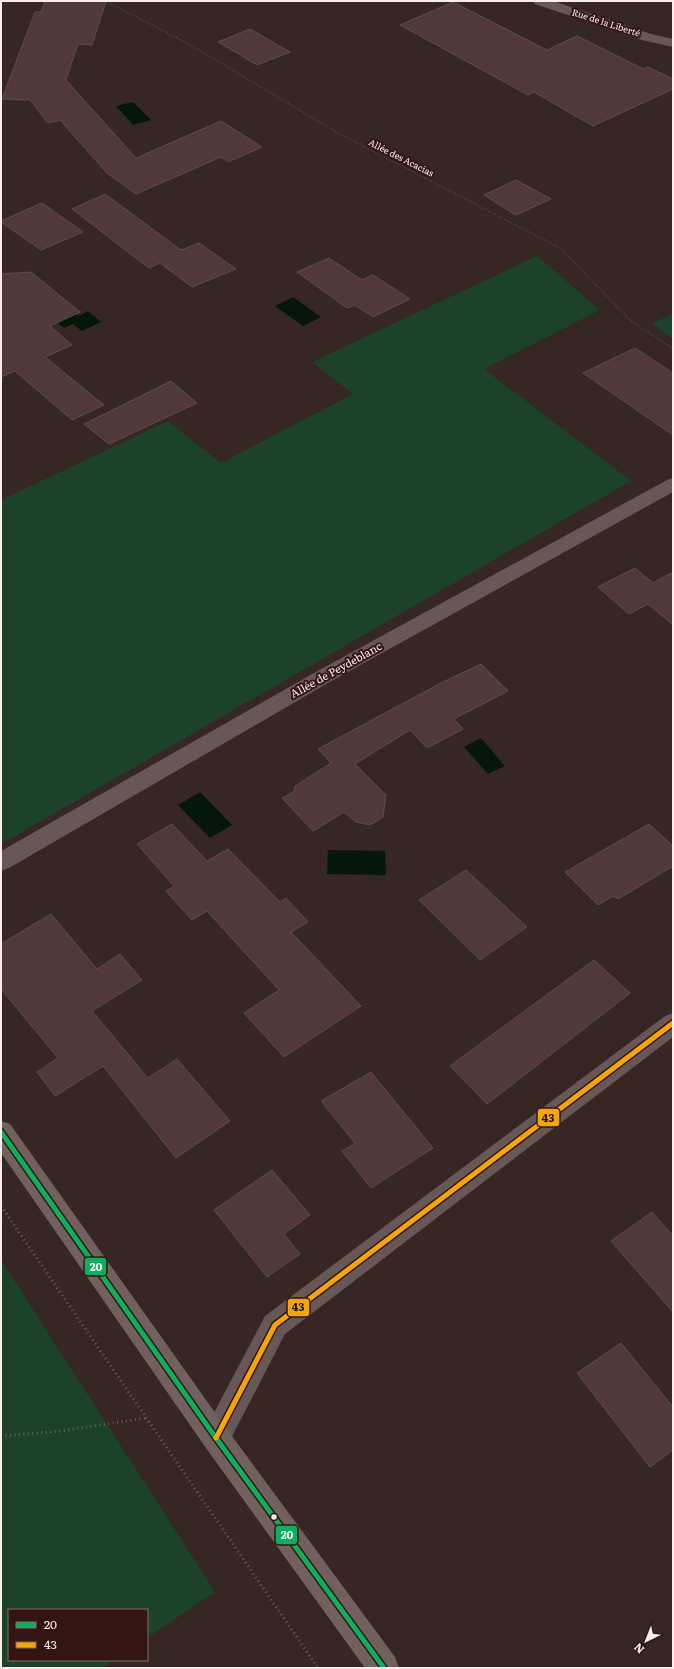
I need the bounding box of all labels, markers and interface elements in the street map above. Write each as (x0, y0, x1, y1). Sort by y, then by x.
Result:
street label: Rue de la Liberté (570, 4, 643, 40)
street label: Allée des Acacias (366, 135, 437, 180)
street label: Allée de Peydeblanc (287, 637, 385, 701)
line badge: 43 (537, 1108, 560, 1127)
text: 43 (542, 1109, 554, 1125)
line badge: 20 (84, 1257, 107, 1276)
text: 20 (90, 1258, 103, 1274)
line badge: 43 (287, 1298, 310, 1317)
text: 43 (292, 1298, 304, 1314)
unlabelled marker (269, 1512, 279, 1522)
line badge: 20 (275, 1525, 298, 1545)
text: 20 (281, 1526, 294, 1542)
legend (8, 1609, 148, 1661)
text: 20 (44, 1615, 57, 1633)
north arrow (626, 1621, 666, 1661)
text: 43 (44, 1635, 57, 1653)
text: N (630, 1640, 647, 1658)

